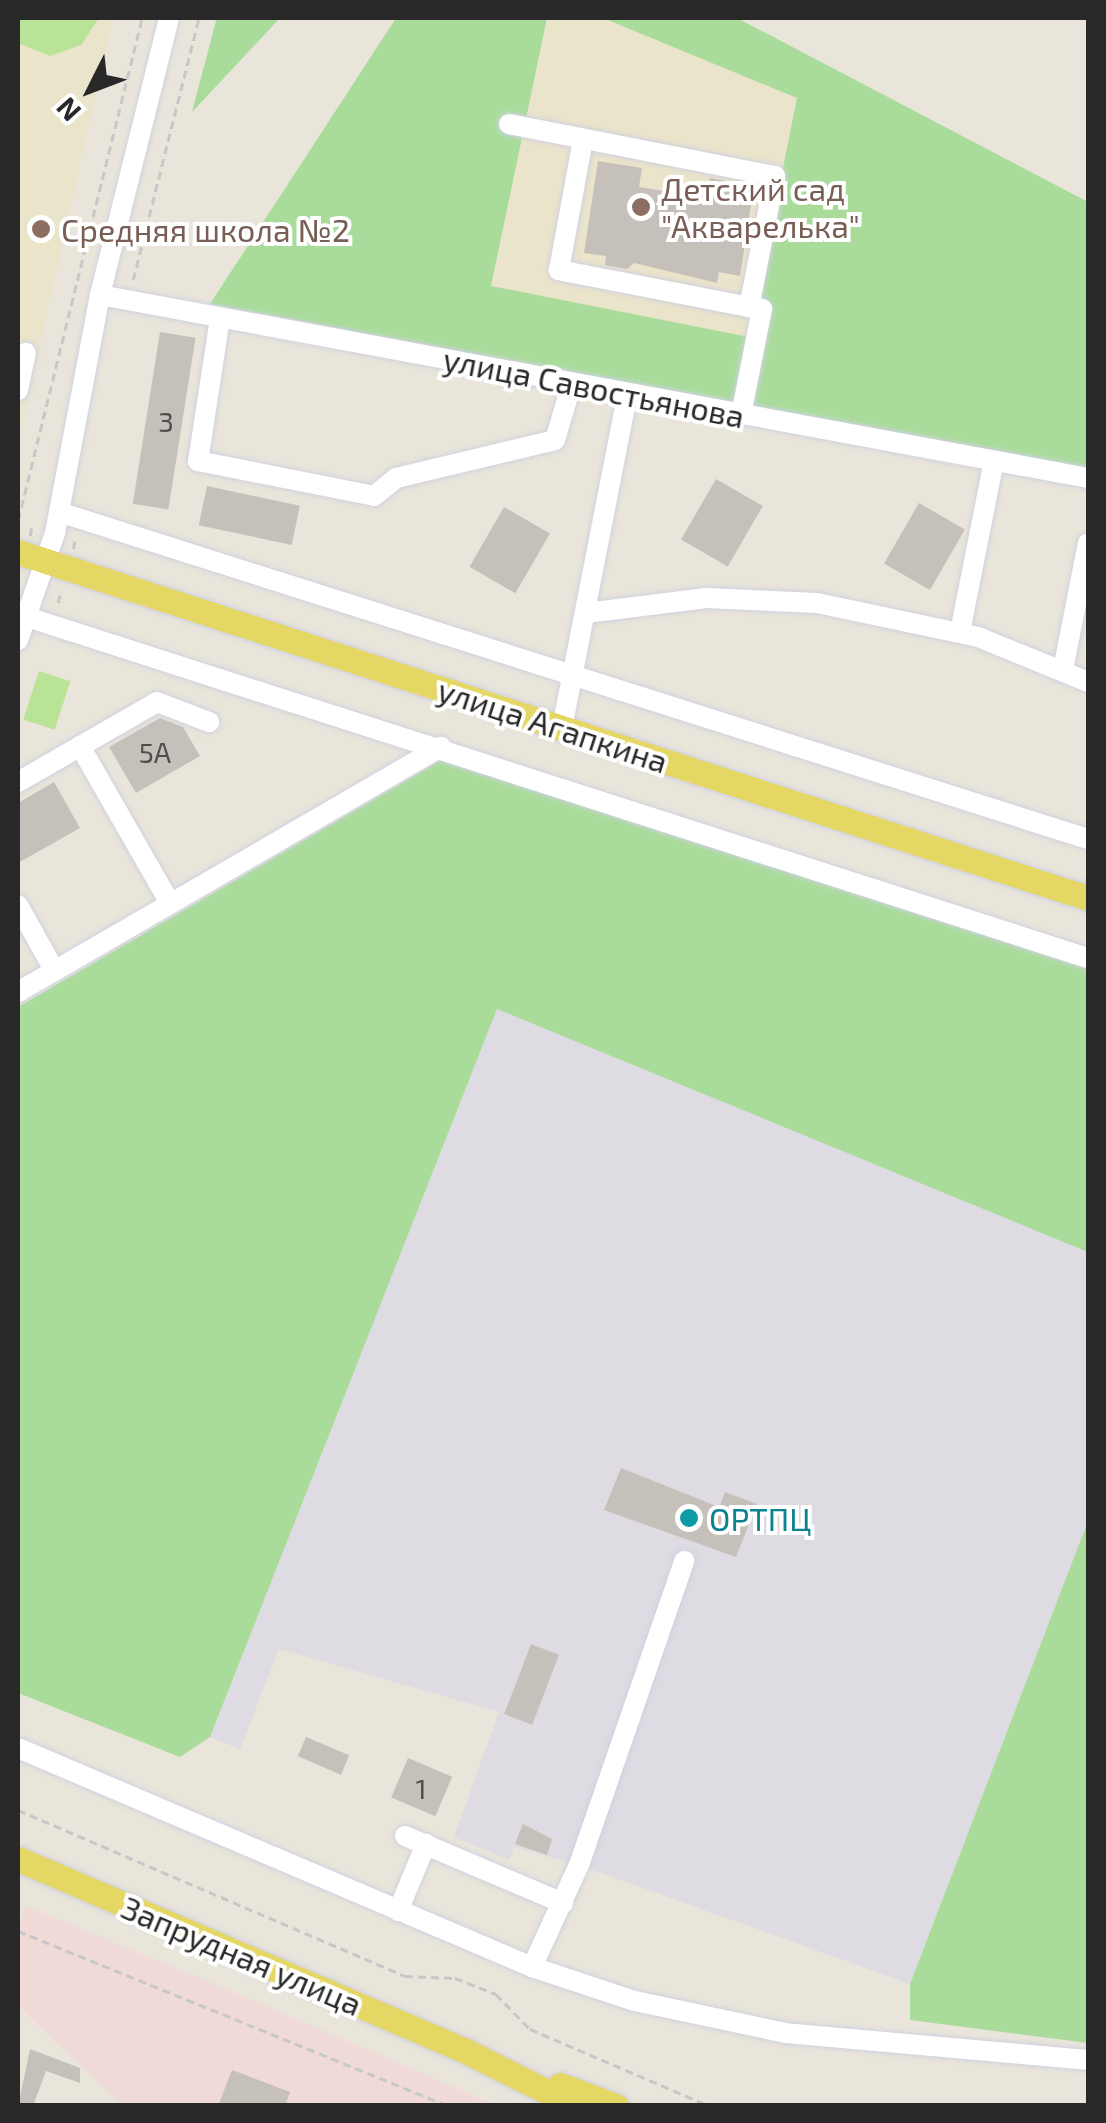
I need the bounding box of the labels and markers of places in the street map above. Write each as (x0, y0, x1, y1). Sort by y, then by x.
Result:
place label: Детский сад "Акварелька" (661, 170, 860, 245)
marker: Детский сад "Акварелька" (630, 196, 652, 218)
place label: Средняя школа №2 (61, 210, 350, 248)
marker: Средняя школа №2 (30, 218, 52, 240)
place label: ОРТПЦ (709, 1499, 811, 1537)
marker: ОРТПЦ (678, 1507, 700, 1529)

